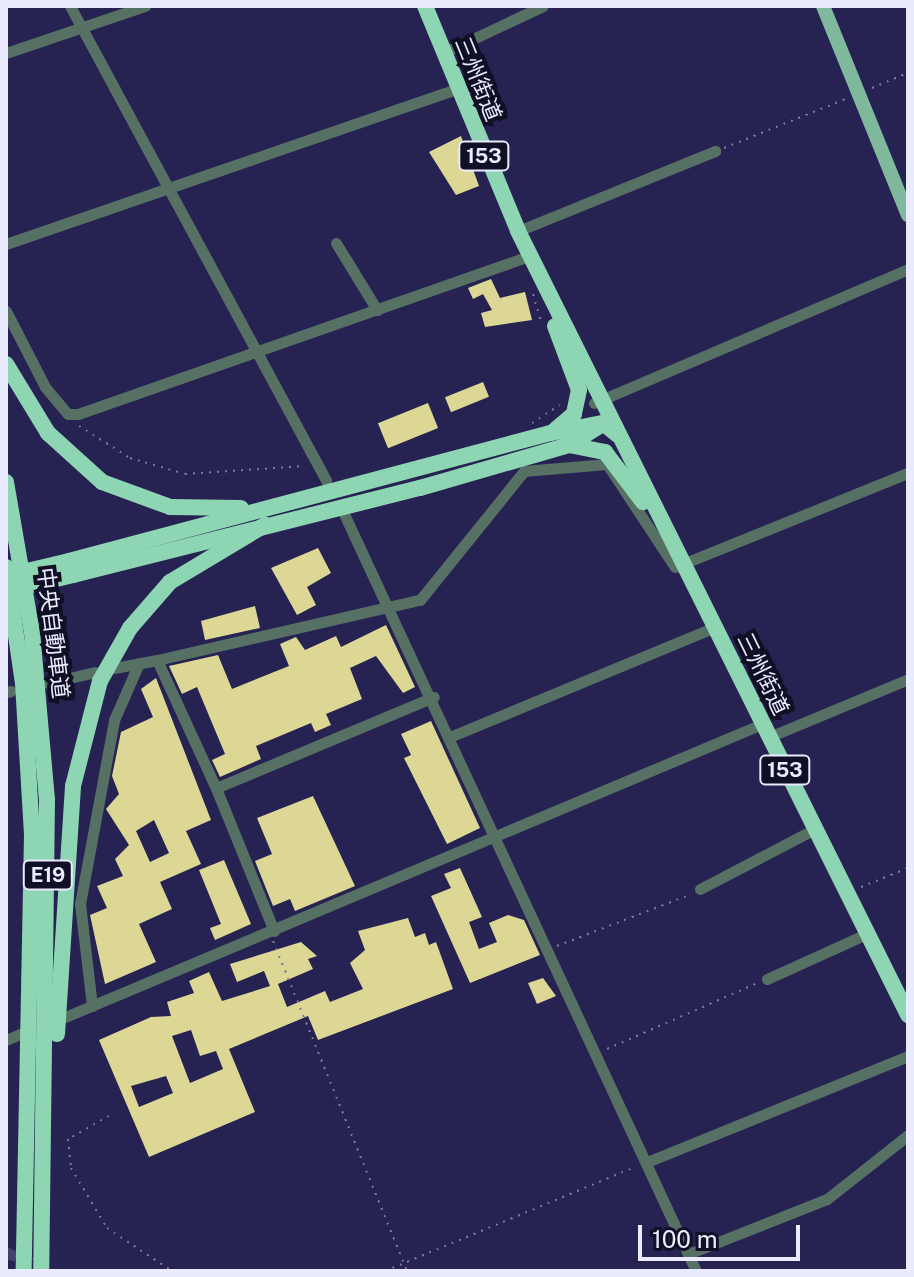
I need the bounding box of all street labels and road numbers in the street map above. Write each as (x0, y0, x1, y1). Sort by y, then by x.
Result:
street label: 三州街道 (449, 33, 507, 125)
road number: 153 (458, 140, 510, 172)
street label: 中央自動車道 (32, 566, 74, 700)
street label: 三州街道 (732, 629, 794, 719)
road number: 153 (759, 754, 811, 786)
road number: E19 (22, 859, 74, 891)

